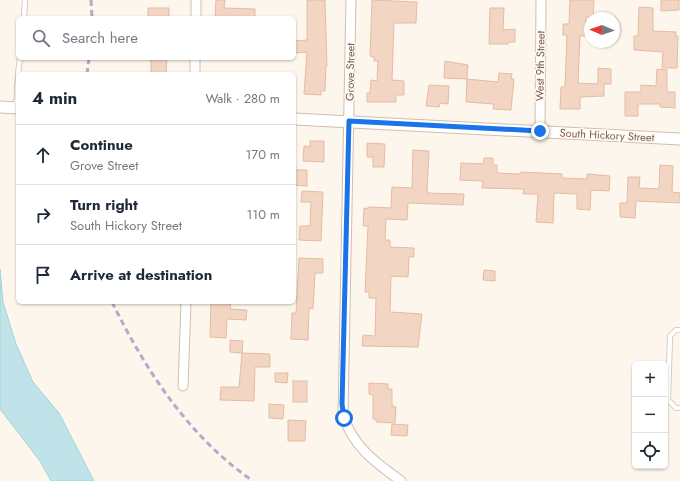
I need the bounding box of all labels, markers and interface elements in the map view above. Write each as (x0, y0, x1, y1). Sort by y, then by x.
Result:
north arrow (584, 12, 620, 48)
search box (16, 16, 296, 60)
icon: search (30, 27, 52, 49)
text: Search here (62, 27, 138, 49)
street label: West 9th Street (531, 30, 549, 101)
street label: Grove Street (341, 43, 359, 101)
text: 4 min (32, 86, 77, 110)
text: Walk · 280 m (205, 89, 280, 108)
route end (531, 122, 549, 140)
street label: South Hickory Street (559, 125, 655, 145)
text: Continue (70, 134, 133, 156)
icon: ahead (32, 144, 54, 166)
text: 170 m (245, 145, 280, 164)
text: Grove Street (70, 156, 138, 175)
text: Turn right (70, 194, 138, 216)
icon: right (32, 204, 54, 226)
text: 110 m (246, 205, 280, 224)
text: South Hickory Street (70, 216, 182, 235)
icon: arrive (32, 264, 54, 286)
text: Arrive at destination (70, 264, 212, 286)
map controls (632, 361, 668, 469)
button: + (632, 361, 668, 397)
button: − (632, 397, 668, 433)
route start (335, 409, 353, 427)
button: locate (632, 433, 668, 469)

